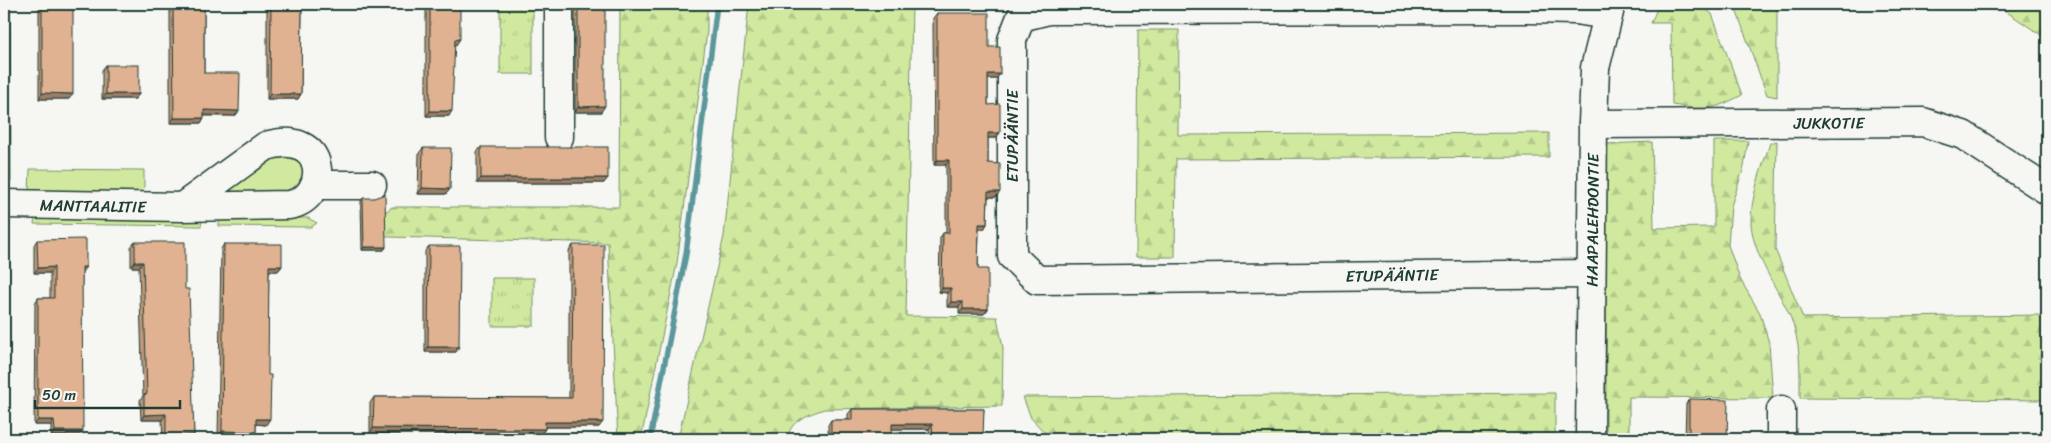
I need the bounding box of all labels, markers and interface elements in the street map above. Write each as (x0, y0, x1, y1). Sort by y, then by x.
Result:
street label: ETUPÄÄNTIE (998, 89, 1027, 182)
street label: JUKKOTIE (1793, 108, 1865, 138)
street label: HAAPALEHDONTIE (1577, 152, 1608, 287)
street label: MANTTAALITIE (40, 191, 147, 221)
street label: ETUPÄÄNTIE (1345, 260, 1440, 291)
scale bar (35, 378, 180, 410)
text: 50 m (42, 382, 77, 408)

